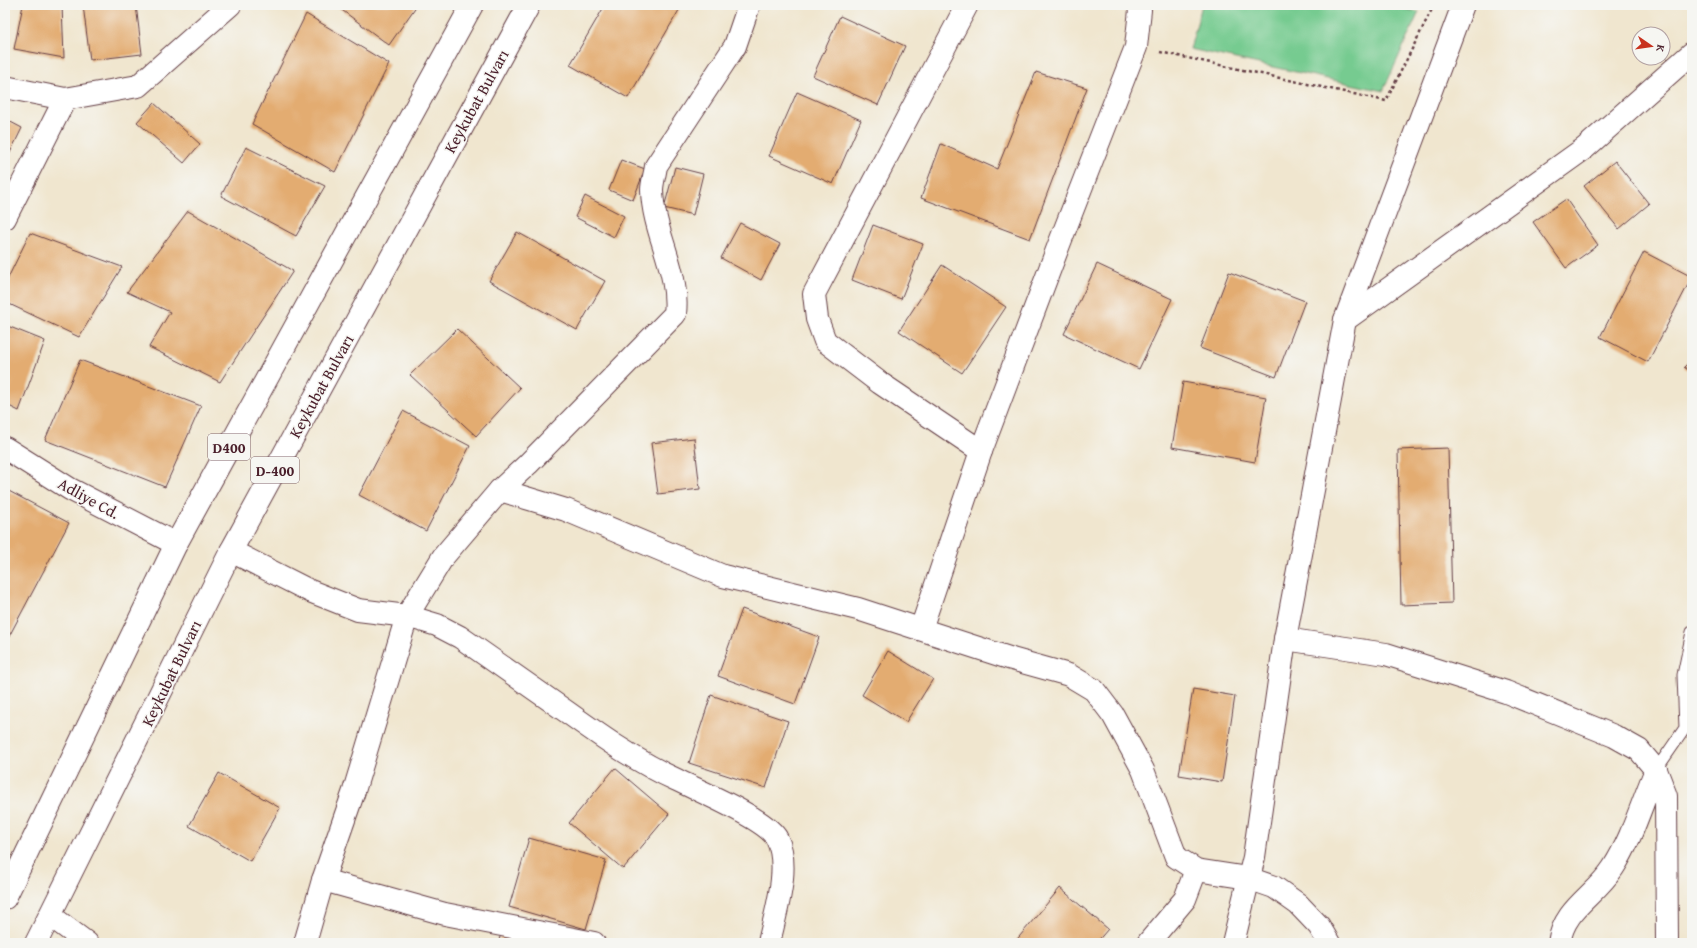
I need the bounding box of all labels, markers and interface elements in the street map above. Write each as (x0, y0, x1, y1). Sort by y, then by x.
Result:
north arrow (1631, 26, 1671, 66)
text: K (1652, 43, 1669, 53)
street label: Keykubat Bulvarı (438, 44, 515, 157)
street label: Keykubat Bulvarı (283, 329, 360, 442)
road number: D400 (208, 434, 250, 460)
road number: D-400 (251, 457, 299, 483)
street label: Adliye Cd. (54, 471, 124, 525)
street label: Keykubat Bulvarı (135, 615, 207, 730)

